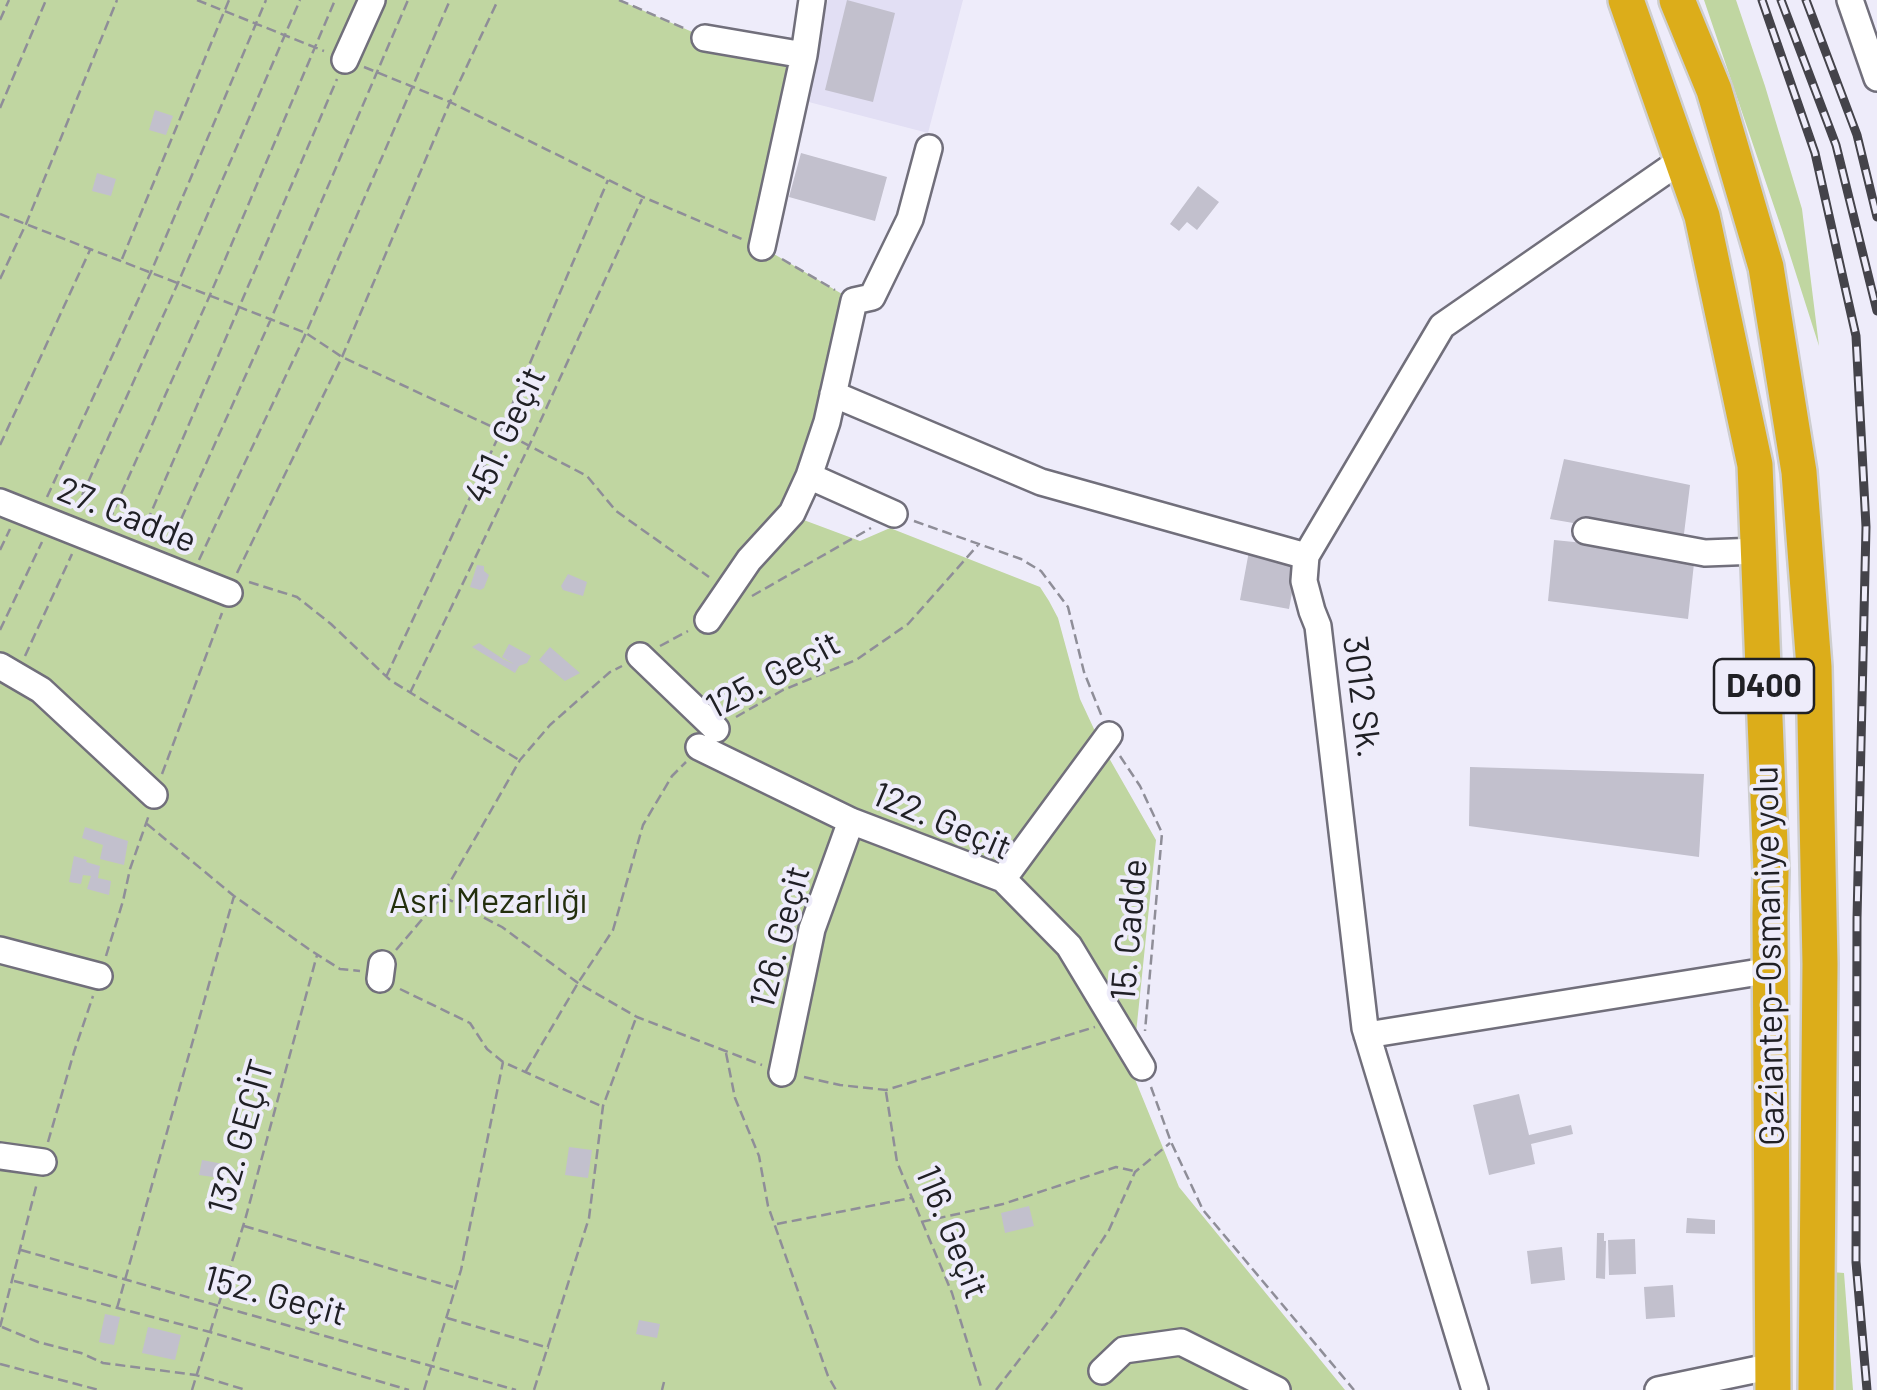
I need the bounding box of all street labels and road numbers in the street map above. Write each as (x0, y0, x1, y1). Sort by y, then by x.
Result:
street label: 451. Geçit (455, 360, 555, 510)
street label: 27. Cadde (51, 468, 203, 562)
street label: 125. Geçit (699, 622, 847, 728)
street label: 3012 Sk. (1334, 634, 1390, 760)
road number: D400 (1714, 659, 1814, 713)
street label: Gaziantep-Osmaniye yolu (1745, 766, 1793, 1146)
street label: 122. Geçit (866, 773, 1018, 869)
street label: 15. Cadde (1102, 857, 1156, 1003)
street label: 126. Geçit (741, 861, 819, 1013)
street label: 132. GEÇİT (199, 1055, 283, 1219)
street label: 116. Geçit (906, 1160, 998, 1304)
street label: 152. Geçit (199, 1257, 351, 1335)

